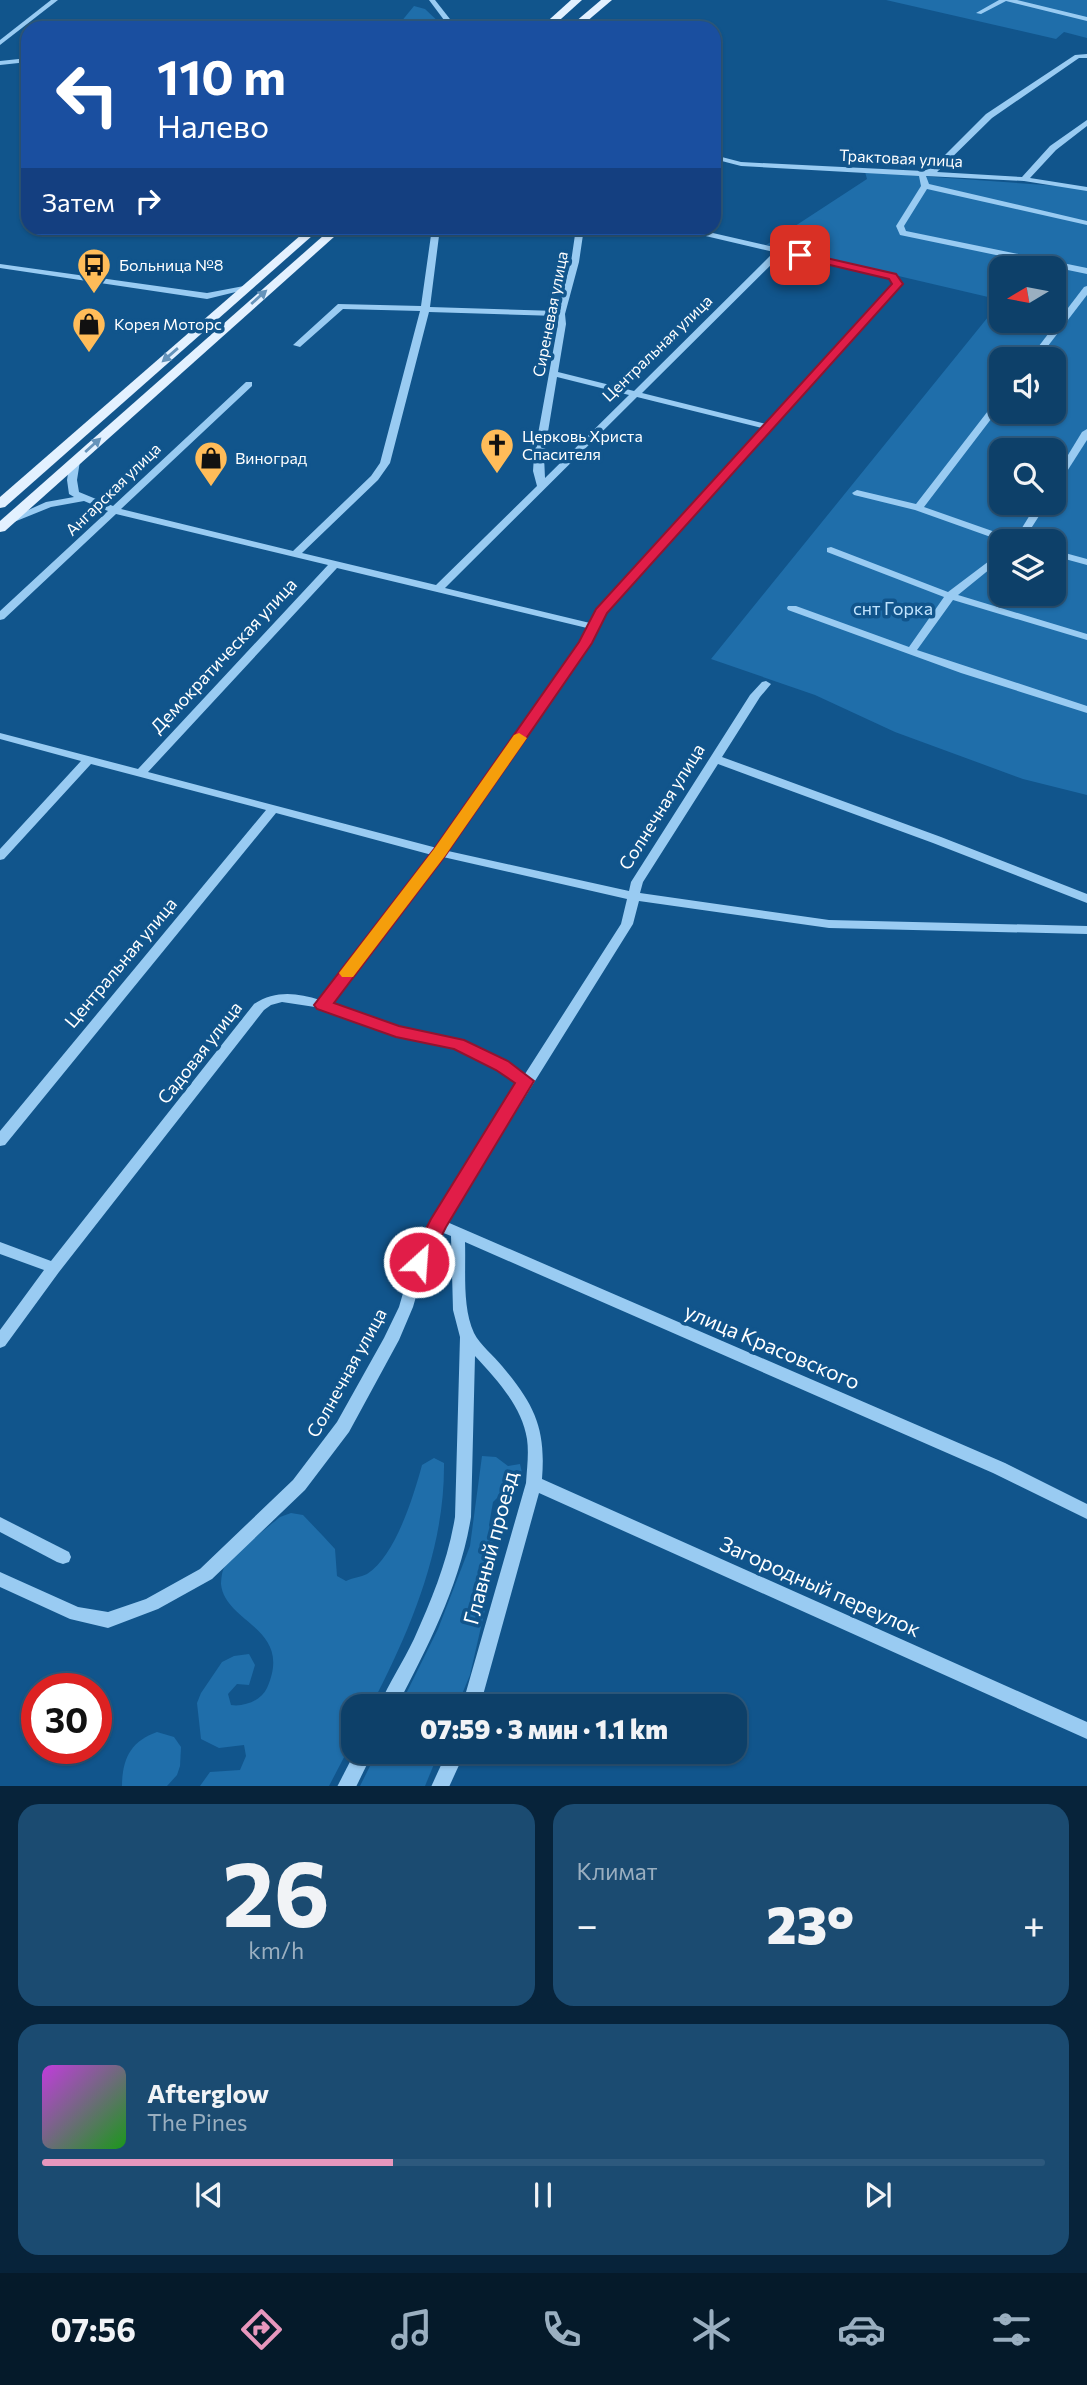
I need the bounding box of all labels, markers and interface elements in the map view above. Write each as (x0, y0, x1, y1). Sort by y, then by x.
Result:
text: 110 m (157, 45, 286, 105)
icon: left (42, 49, 133, 140)
text: Налево (157, 105, 269, 145)
street label: Трактовая улица (839, 145, 964, 170)
icon: right (129, 182, 167, 220)
text: Затем (42, 186, 115, 217)
pin (770, 225, 830, 285)
icon: arrive (781, 236, 819, 274)
bus stop icon: Больница №8 (75, 246, 113, 295)
street label: Сиреневая улица (528, 250, 571, 378)
place label: Больница №8 (119, 255, 223, 274)
north arrow (989, 256, 1066, 332)
map controls (989, 256, 1066, 606)
one-way arrow (250, 289, 268, 305)
street label: Центральная улица (598, 290, 715, 405)
shop icon: Корея Моторс (70, 305, 108, 354)
place label: Корея Моторс (114, 314, 222, 333)
one-way arrow (162, 347, 179, 362)
button: sound (989, 347, 1066, 424)
church icon: Церковь Христа Спасителя (478, 426, 516, 475)
place label: Церковь Христа Спасителя (522, 426, 643, 463)
one-way arrow (84, 437, 102, 453)
street label: Ангарская улица (61, 438, 164, 539)
button: search (989, 438, 1066, 515)
shop icon: Виноград (192, 439, 230, 488)
place label: Виноград (235, 448, 308, 467)
button: layers (989, 529, 1066, 606)
street label: Демократическая улица (146, 573, 301, 738)
park label: снт Горка (853, 597, 933, 619)
street label: Солнечная улица (614, 739, 709, 874)
street label: Центральная улица (59, 893, 181, 1032)
street label: Садовая улица (152, 997, 246, 1108)
position arrow (382, 1225, 456, 1299)
street label: улица Красовского (681, 1297, 864, 1394)
street label: Солнечная улица (302, 1304, 391, 1441)
street label: Главный проезд (457, 1468, 522, 1627)
street label: Загородный переулок (716, 1530, 925, 1641)
speed limit sign: 30 (21, 1673, 112, 1764)
text: 07:59 · 3 мин · 1.1 km (420, 1713, 668, 1744)
text: 26 (223, 1834, 330, 1946)
text: Климат (577, 1857, 658, 1885)
text: 23° (767, 1891, 854, 1955)
text: − (577, 1900, 598, 1947)
text: + (1023, 1900, 1045, 1947)
text: km/h (248, 1936, 304, 1964)
text: Afterglow (147, 2077, 269, 2108)
text: The Pines (147, 2108, 248, 2136)
icon: previous (190, 2176, 228, 2214)
icon: pause (524, 2176, 562, 2214)
icon: next (859, 2176, 897, 2214)
icon: directions (237, 2305, 286, 2354)
icon: music (387, 2305, 436, 2354)
icon: phone (537, 2305, 586, 2354)
icon: climate (687, 2305, 736, 2354)
icon: car (837, 2305, 886, 2354)
icon: filters (987, 2305, 1036, 2354)
text: 07:56 (51, 2309, 136, 2349)

